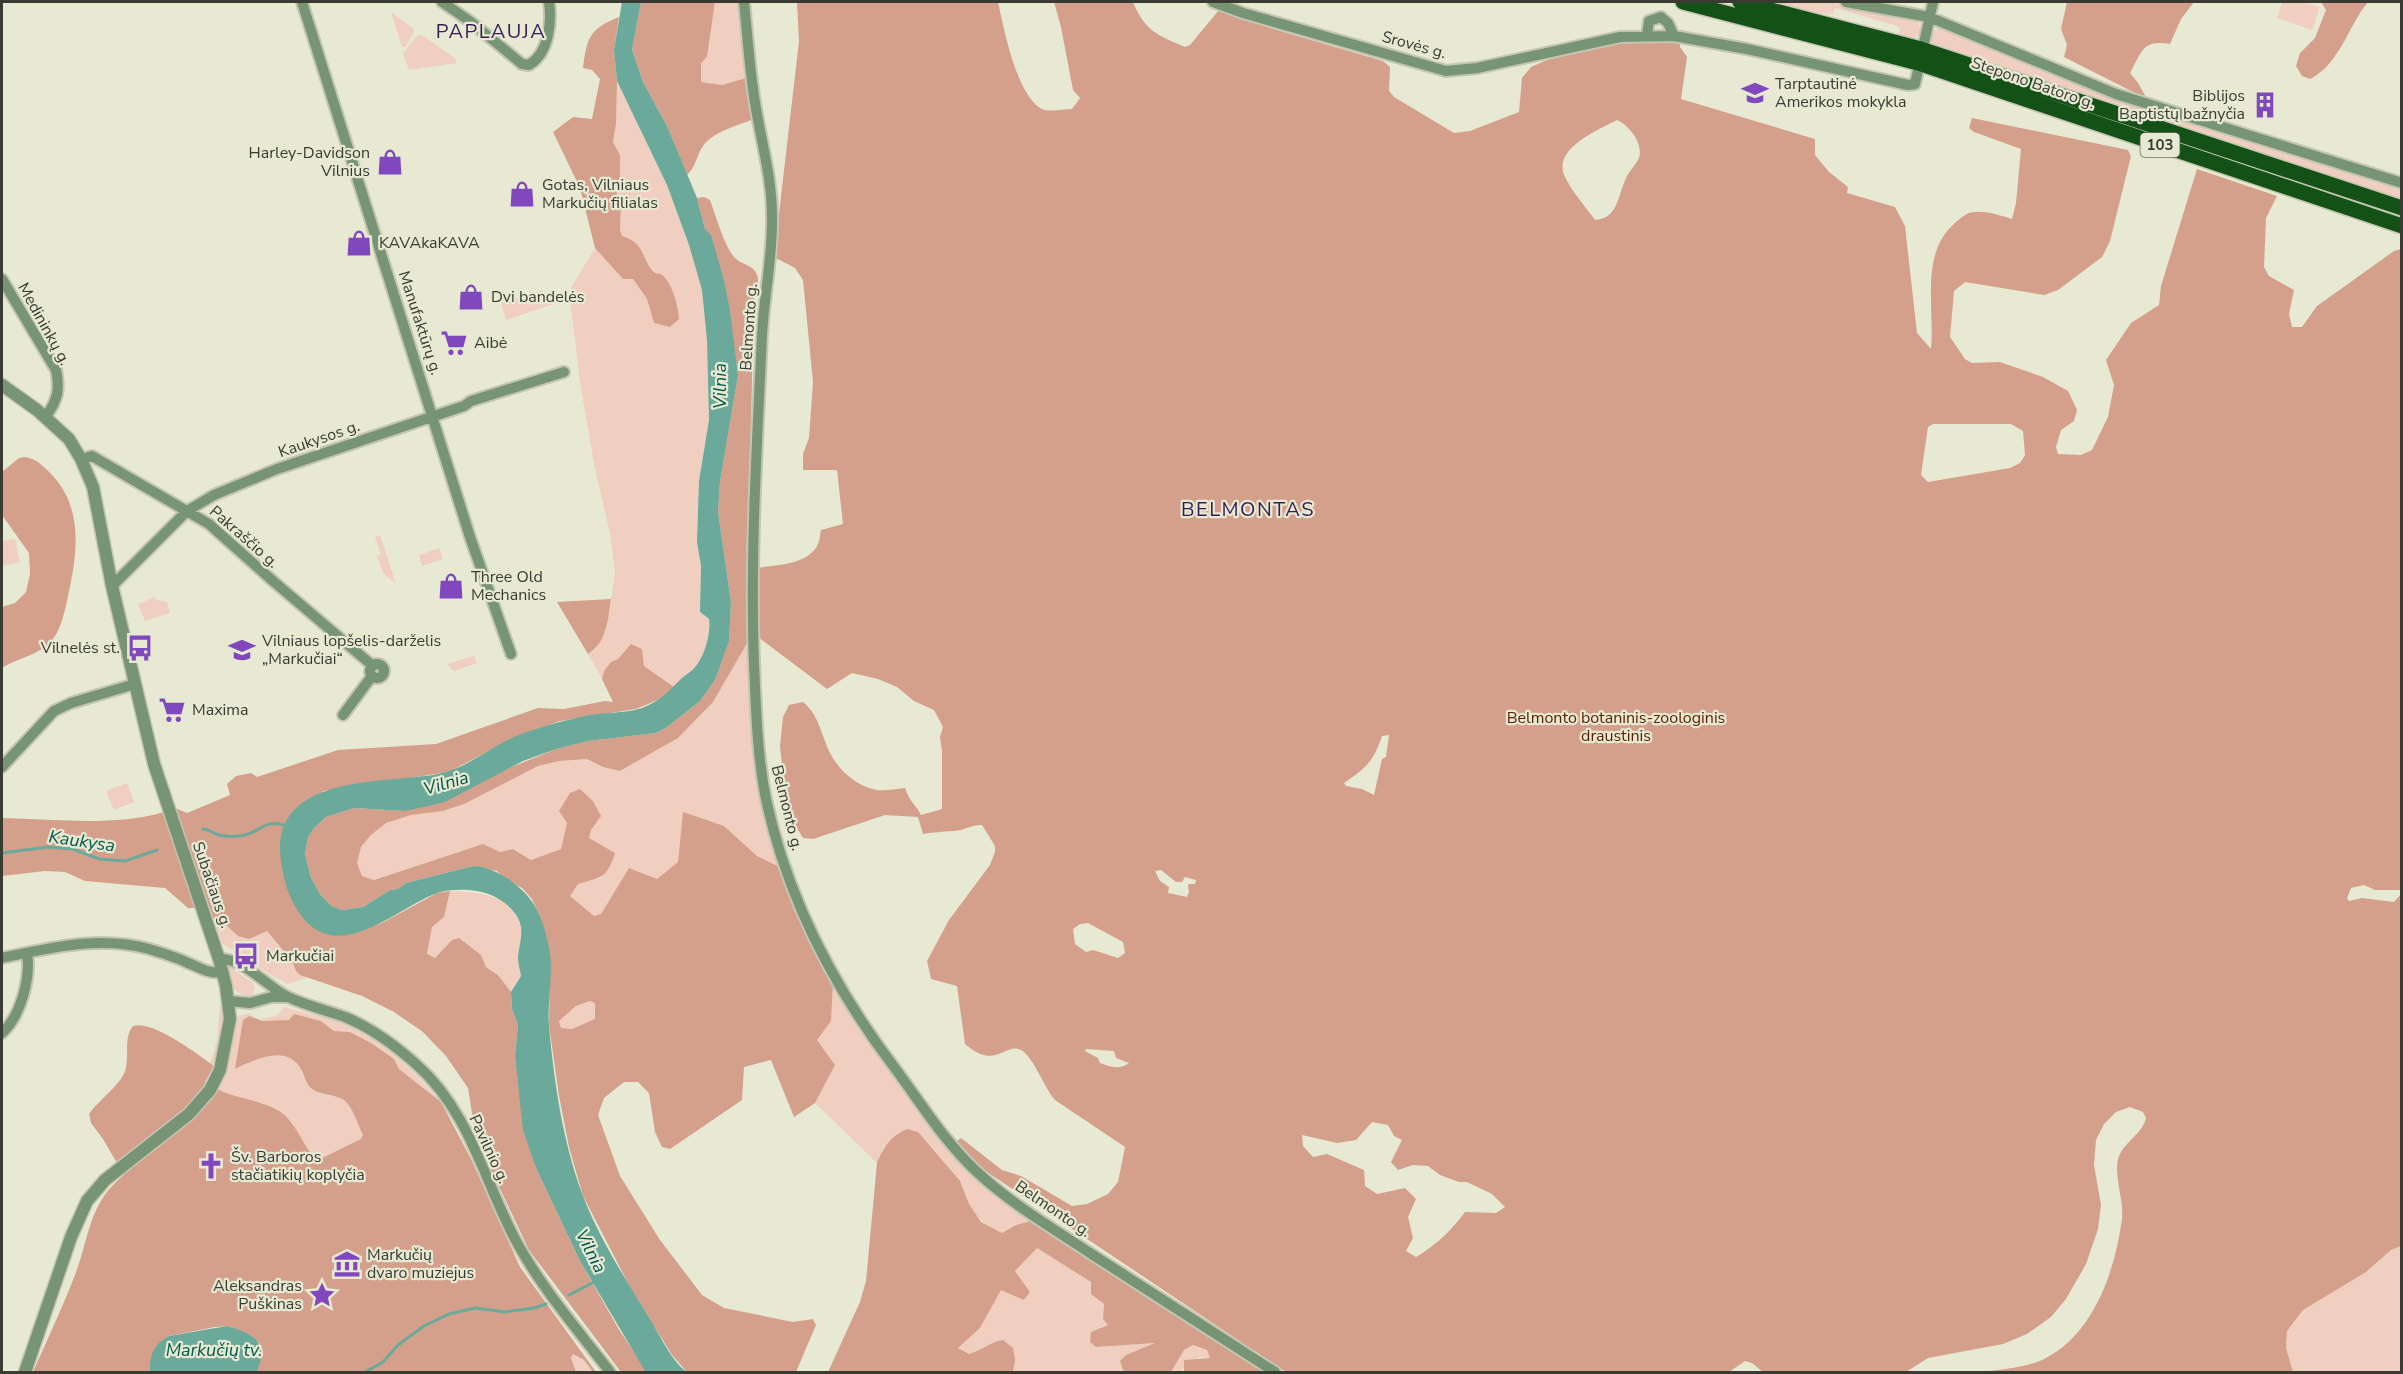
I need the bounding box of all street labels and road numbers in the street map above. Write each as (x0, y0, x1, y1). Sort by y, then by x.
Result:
street label: Srovės g. (1379, 26, 1449, 64)
street label: Stepono Batoro g. (1968, 52, 2098, 114)
road number: 103 (2140, 133, 2180, 157)
street label: Manufaktūrų g. (393, 268, 447, 378)
street label: Medininkų g. (12, 279, 76, 369)
street label: Belmonto g. (735, 283, 763, 371)
street label: Kaukysos g. (275, 415, 363, 463)
street label: Pakraščio g. (205, 501, 283, 573)
street label: Belmonto g. (766, 763, 808, 853)
street label: Subačiaus g. (187, 839, 237, 931)
street label: Pavilnio g. (463, 1111, 515, 1187)
street label: Belmonto g. (1011, 1175, 1095, 1243)

